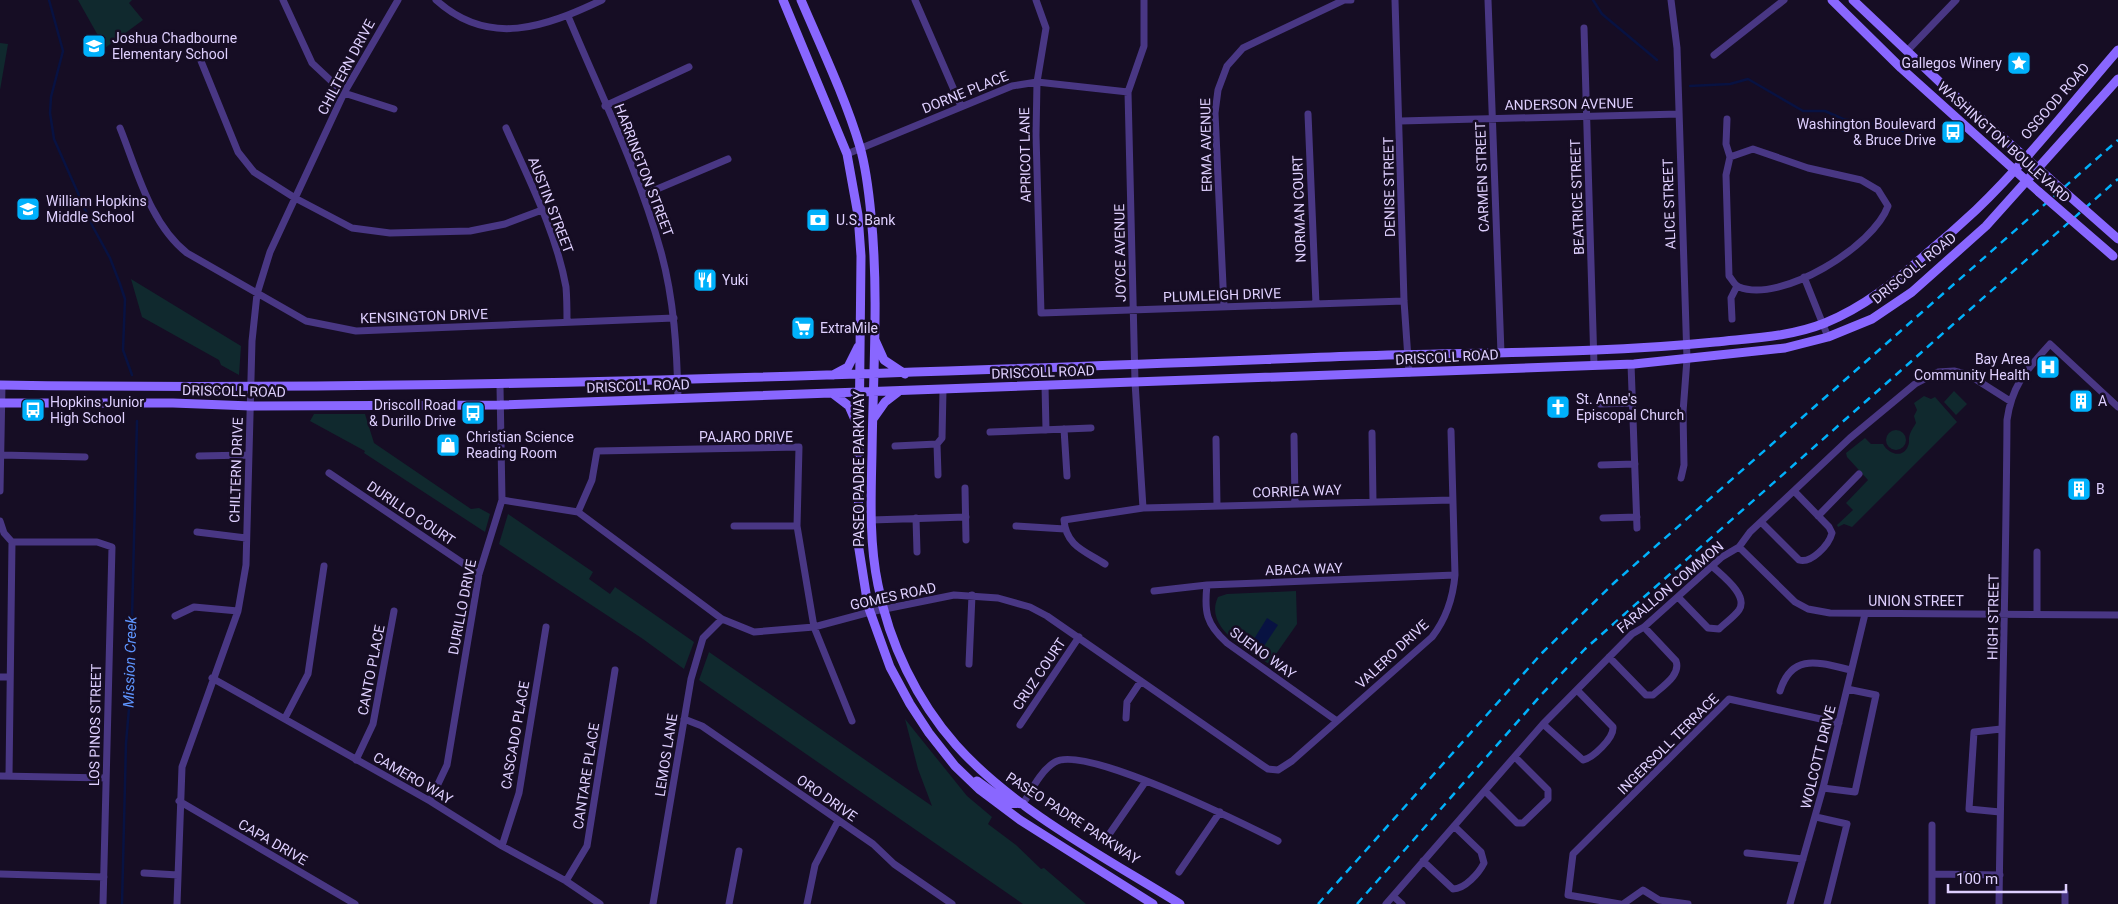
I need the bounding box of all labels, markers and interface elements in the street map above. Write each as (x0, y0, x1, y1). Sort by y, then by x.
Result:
street label: CHILTERN DRIVE (314, 17, 378, 117)
place label: Joshua Chadbourne Elementary School (112, 30, 237, 62)
school or university icon: Joshua Chadbourne Elementary School (81, 33, 107, 59)
place icon: Gallegos Winery (2006, 50, 2032, 76)
place label: Gallegos Winery (1902, 55, 2002, 71)
street label: OSGOOD ROAD (2018, 60, 2092, 142)
street label: DORNE PLACE (920, 67, 1010, 117)
street label: WASHINGTON BOULEVARD (1935, 78, 2073, 206)
street label: ANDERSON AVENUE (1505, 95, 1634, 113)
street label: ERMA AVENUE (1197, 98, 1215, 192)
street label: HARRINGTON STREET (611, 101, 677, 239)
street label: APRICOT LANE (1016, 107, 1034, 203)
place label: Washington Boulevard & Bruce Drive (1797, 116, 1936, 148)
bus stop icon: Washington Boulevard & Bruce Drive (1940, 119, 1966, 145)
street label: CARMEN STREET (1472, 121, 1492, 232)
street label: DENISE STREET (1380, 136, 1398, 237)
street label: BEATRICE STREET (1567, 138, 1587, 255)
street label: NORMAN COURT (1289, 154, 1309, 263)
street label: AUSTIN STREET (525, 155, 577, 256)
street label: ALICE STREET (1659, 158, 1679, 250)
place label: William Hopkins Middle School (46, 193, 147, 225)
school or university icon: William Hopkins Middle School (15, 196, 41, 222)
street label: JOYCE AVENUE (1111, 204, 1129, 302)
bank icon: U.S. Bank (805, 207, 831, 233)
place label: U.S. Bank (836, 212, 896, 228)
street label: DRISCOLL ROAD (1869, 229, 1959, 307)
restaurant icon: Yuki (692, 267, 718, 293)
place label: Yuki (722, 272, 748, 288)
street label: PLUMLEIGH DRIVE (1163, 285, 1281, 305)
street label: KENSINGTON DRIVE (360, 306, 488, 326)
supermarket icon: ExtraMile (790, 315, 816, 341)
place label: ExtraMile (820, 320, 878, 336)
street label: DRISCOLL ROAD (1395, 346, 1499, 368)
place label: Bay Area Community Health (1914, 351, 2030, 383)
hospital icon: Bay Area Community Health (2035, 354, 2061, 380)
street label: DRISCOLL ROAD (991, 362, 1095, 382)
street label: DRISCOLL ROAD (586, 376, 690, 396)
street label: DRISCOLL ROAD (182, 382, 286, 400)
building icon: A (2068, 388, 2094, 414)
street label: PASEO PADRE PARKWAY (851, 390, 867, 547)
place label: St. Anne's Episcopal Church (1576, 391, 1684, 423)
place label: A (2098, 393, 2107, 409)
place label: Hopkins Junior High School (50, 394, 144, 426)
church icon: St. Anne's Episcopal Church (1545, 394, 1571, 420)
bus stop icon: Hopkins Junior High School (20, 397, 46, 423)
place label: Driscoll Road & Durillo Drive (369, 397, 456, 429)
bus stop icon: Driscoll Road & Durillo Drive (460, 400, 486, 426)
street label: CHILTERN DRIVE (226, 417, 246, 523)
place label: Christian Science Reading Room (466, 429, 574, 461)
street label: PAJARO DRIVE (699, 429, 793, 445)
shop icon: Christian Science Reading Room (435, 432, 461, 458)
building icon: B (2066, 476, 2092, 502)
street label: DURILLO COURT (364, 478, 459, 549)
street label: CORRIEA WAY (1252, 481, 1343, 501)
place label: B (2096, 481, 2105, 497)
street label: FARALLON COMMON (1614, 538, 1726, 636)
street label: DURILLO DRIVE (445, 558, 479, 656)
street label: ABACA WAY (1265, 560, 1344, 578)
street label: HIGH STREET (1984, 573, 2002, 660)
street label: GOMES ROAD (849, 579, 937, 613)
street label: UNION STREET (1868, 593, 1964, 609)
water label: Mission Creek (119, 615, 141, 708)
street label: VALERO DRIVE (1352, 616, 1432, 692)
street label: CANTO PLACE (354, 623, 388, 717)
street label: SUENO WAY (1227, 624, 1300, 683)
street label: CRUZ COURT (1009, 635, 1069, 713)
street label: LOS PINOS STREET (86, 663, 104, 786)
street label: CASCADO PLACE (498, 680, 532, 790)
street label: INGERSOLL TERRACE (1614, 690, 1722, 798)
street label: WOLCOTT DRIVE (1797, 703, 1839, 810)
street label: LEMOS LANE (652, 712, 680, 798)
street label: CANTARE PLACE (570, 722, 602, 830)
street label: CAMERO WAY (370, 749, 456, 808)
street label: PASEO PADRE PARKWAY (1003, 769, 1143, 868)
street label: ORO DRIVE (794, 771, 860, 825)
street label: CAPA DRIVE (236, 816, 310, 868)
scale bar (1948, 862, 2066, 894)
text: 100 m (1956, 870, 1998, 888)

